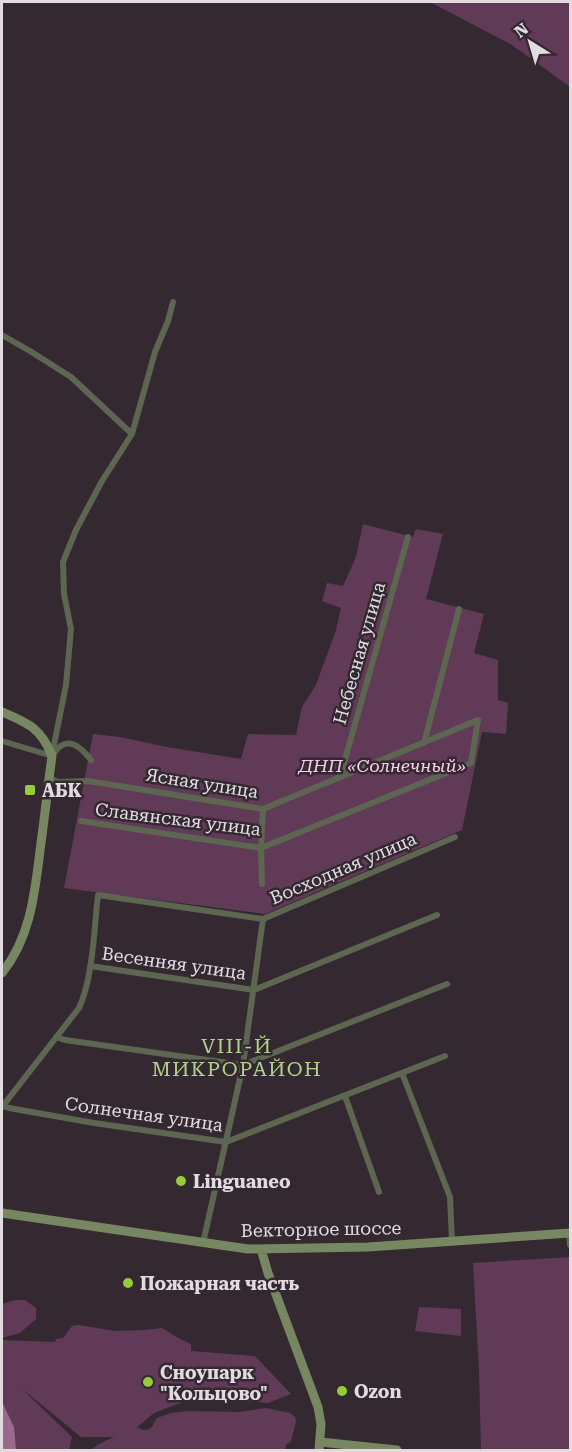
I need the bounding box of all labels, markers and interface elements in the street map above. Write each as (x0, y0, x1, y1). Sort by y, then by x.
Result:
north arrow (500, 12, 560, 72)
text: N (511, 19, 532, 42)
street label: Небесная улица (329, 579, 389, 726)
park label: ДНП «Солнечный» (297, 755, 466, 776)
street label: Ясная улица (144, 764, 260, 802)
place label: АБК (42, 780, 82, 801)
marker: АБК (23, 783, 37, 797)
street label: Славянская улица (94, 798, 262, 840)
street label: Восходная улица (267, 828, 420, 908)
street label: Весенняя улица (101, 942, 248, 984)
district label: VIII-Й МИКРОРАЙОН (152, 1034, 322, 1081)
street label: Солнечная улица (64, 1093, 224, 1135)
place label: Linguaneo (193, 1171, 291, 1192)
marker: Linguaneo (174, 1174, 188, 1188)
street label: Векторное шоссе (241, 1217, 402, 1241)
place label: Пожарная часть (140, 1273, 300, 1294)
marker: Пожарная часть (121, 1276, 135, 1290)
place label: Сноупарк "Кольцово" (160, 1362, 268, 1404)
marker: Сноупарк "Кольцово" (141, 1375, 155, 1389)
place label: Ozon (354, 1381, 402, 1402)
marker: Ozon (335, 1384, 349, 1398)

